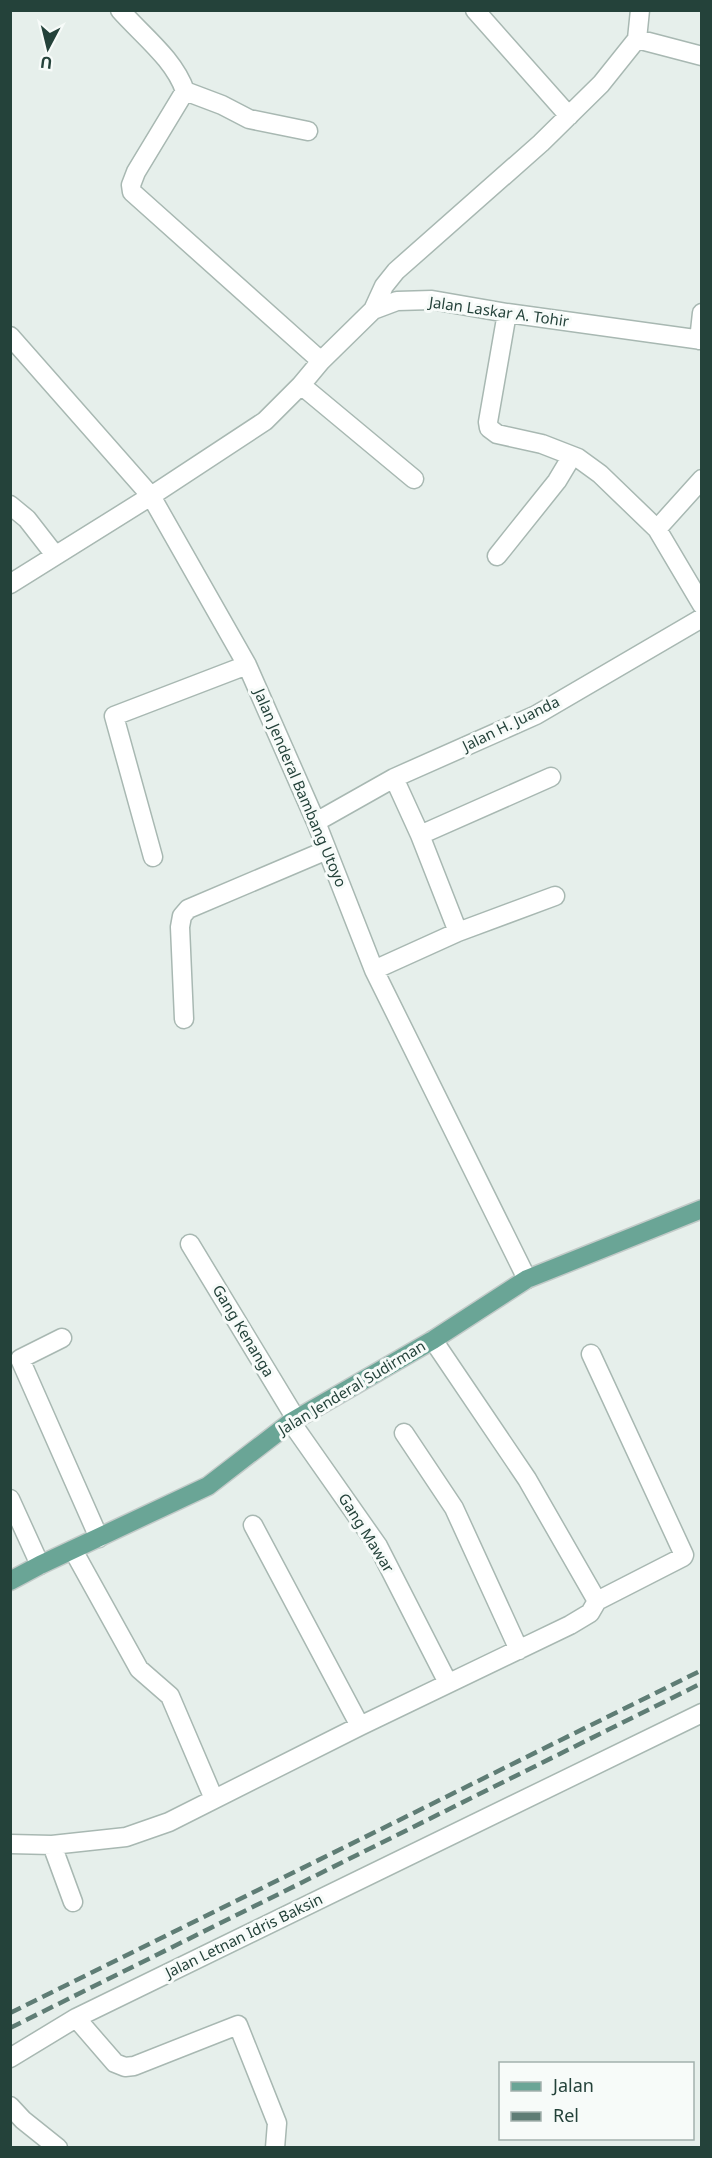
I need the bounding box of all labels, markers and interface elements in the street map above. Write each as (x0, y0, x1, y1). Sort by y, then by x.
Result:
north arrow (18, 18, 78, 78)
text: U (39, 51, 54, 75)
street label: Jalan Laskar A. Tohir (426, 291, 570, 331)
street label: Jalan Jenderal Bambang Utoyo (249, 684, 352, 890)
street label: Jalan H. Juanda (457, 691, 562, 756)
street label: Gang Kenanga (208, 1281, 279, 1380)
street label: Jalan Jenderal Sudirman (273, 1335, 429, 1440)
street label: Gang Mawar (334, 1489, 399, 1576)
street label: Jalan Letnan Idris Baksin (160, 1888, 325, 1983)
legend (499, 2062, 694, 2140)
text: Jalan (551, 2073, 594, 2097)
text: Rel (553, 2103, 579, 2127)

